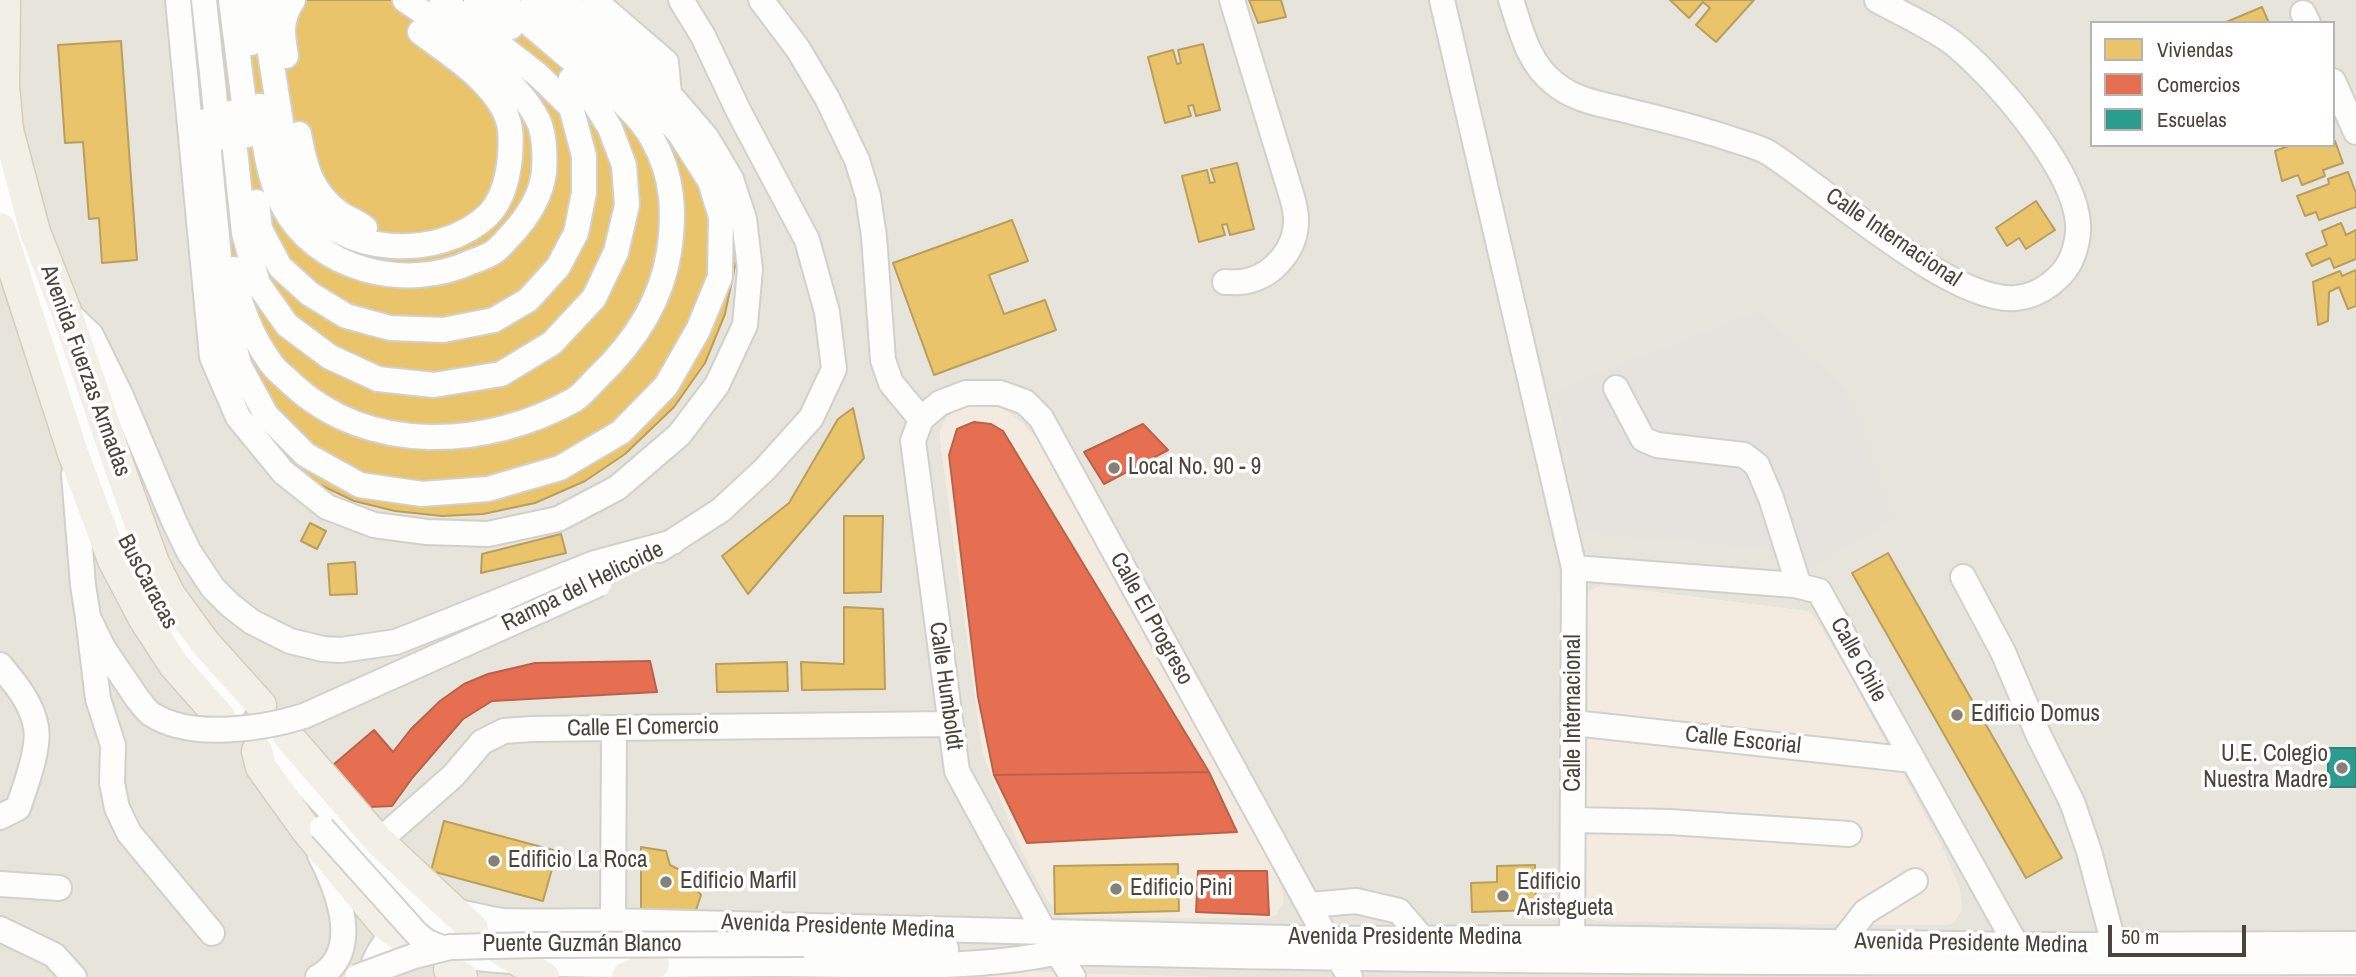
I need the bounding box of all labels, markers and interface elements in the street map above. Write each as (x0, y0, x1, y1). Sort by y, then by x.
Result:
legend (2090, 21, 2335, 147)
text: Viviendas (2157, 35, 2233, 64)
text: Comercios (2157, 70, 2240, 99)
text: Escuelas (2157, 105, 2227, 134)
street label: Calle Internacional (1820, 183, 1966, 293)
street label: Avenida Fuerzas Armadas (34, 262, 136, 480)
place label: Local No. 90 - 9 (1128, 454, 1261, 482)
marker: Local No. 90 - 9 (1106, 460, 1122, 476)
street label: BusCaracas (111, 530, 183, 634)
street label: Rampa del Helicoide (498, 536, 668, 638)
street label: Calle El Progreso (1103, 548, 1199, 690)
street label: Calle Chile (1824, 613, 1892, 707)
street label: Calle Humboldt (922, 620, 968, 752)
street label: Calle Internacional (1560, 634, 1588, 792)
place label: Edificio Domus (1971, 701, 2100, 729)
marker: Edificio Domus (1949, 707, 1965, 723)
street label: Calle El Comercio (567, 713, 719, 743)
street label: Calle Escorial (1684, 721, 1802, 761)
place label: U.E. Colegio Nuestra Madre (2203, 741, 2328, 795)
marker: U.E. Colegio Nuestra Madre (2334, 760, 2350, 776)
place label: Edificio La Roca (508, 847, 647, 875)
marker: Edificio La Roca (486, 853, 502, 869)
place label: Edificio Marfil (680, 868, 796, 896)
place label: Edificio Aristegueta (1517, 869, 1613, 923)
marker: Edificio Marfil (658, 874, 674, 890)
place label: Edificio Pini (1130, 875, 1233, 903)
marker: Edificio Pini (1108, 881, 1124, 897)
marker: Edificio Aristegueta (1495, 888, 1511, 904)
street label: Avenida Presidente Medina (721, 909, 955, 945)
scale bar (2111, 911, 2249, 955)
text: 50 m (2121, 922, 2159, 951)
street label: Avenida Presidente Medina (1288, 924, 1522, 952)
street label: Avenida Presidente Medina (1854, 928, 2088, 960)
street label: Puente Guzmán Blanco (482, 931, 682, 959)

